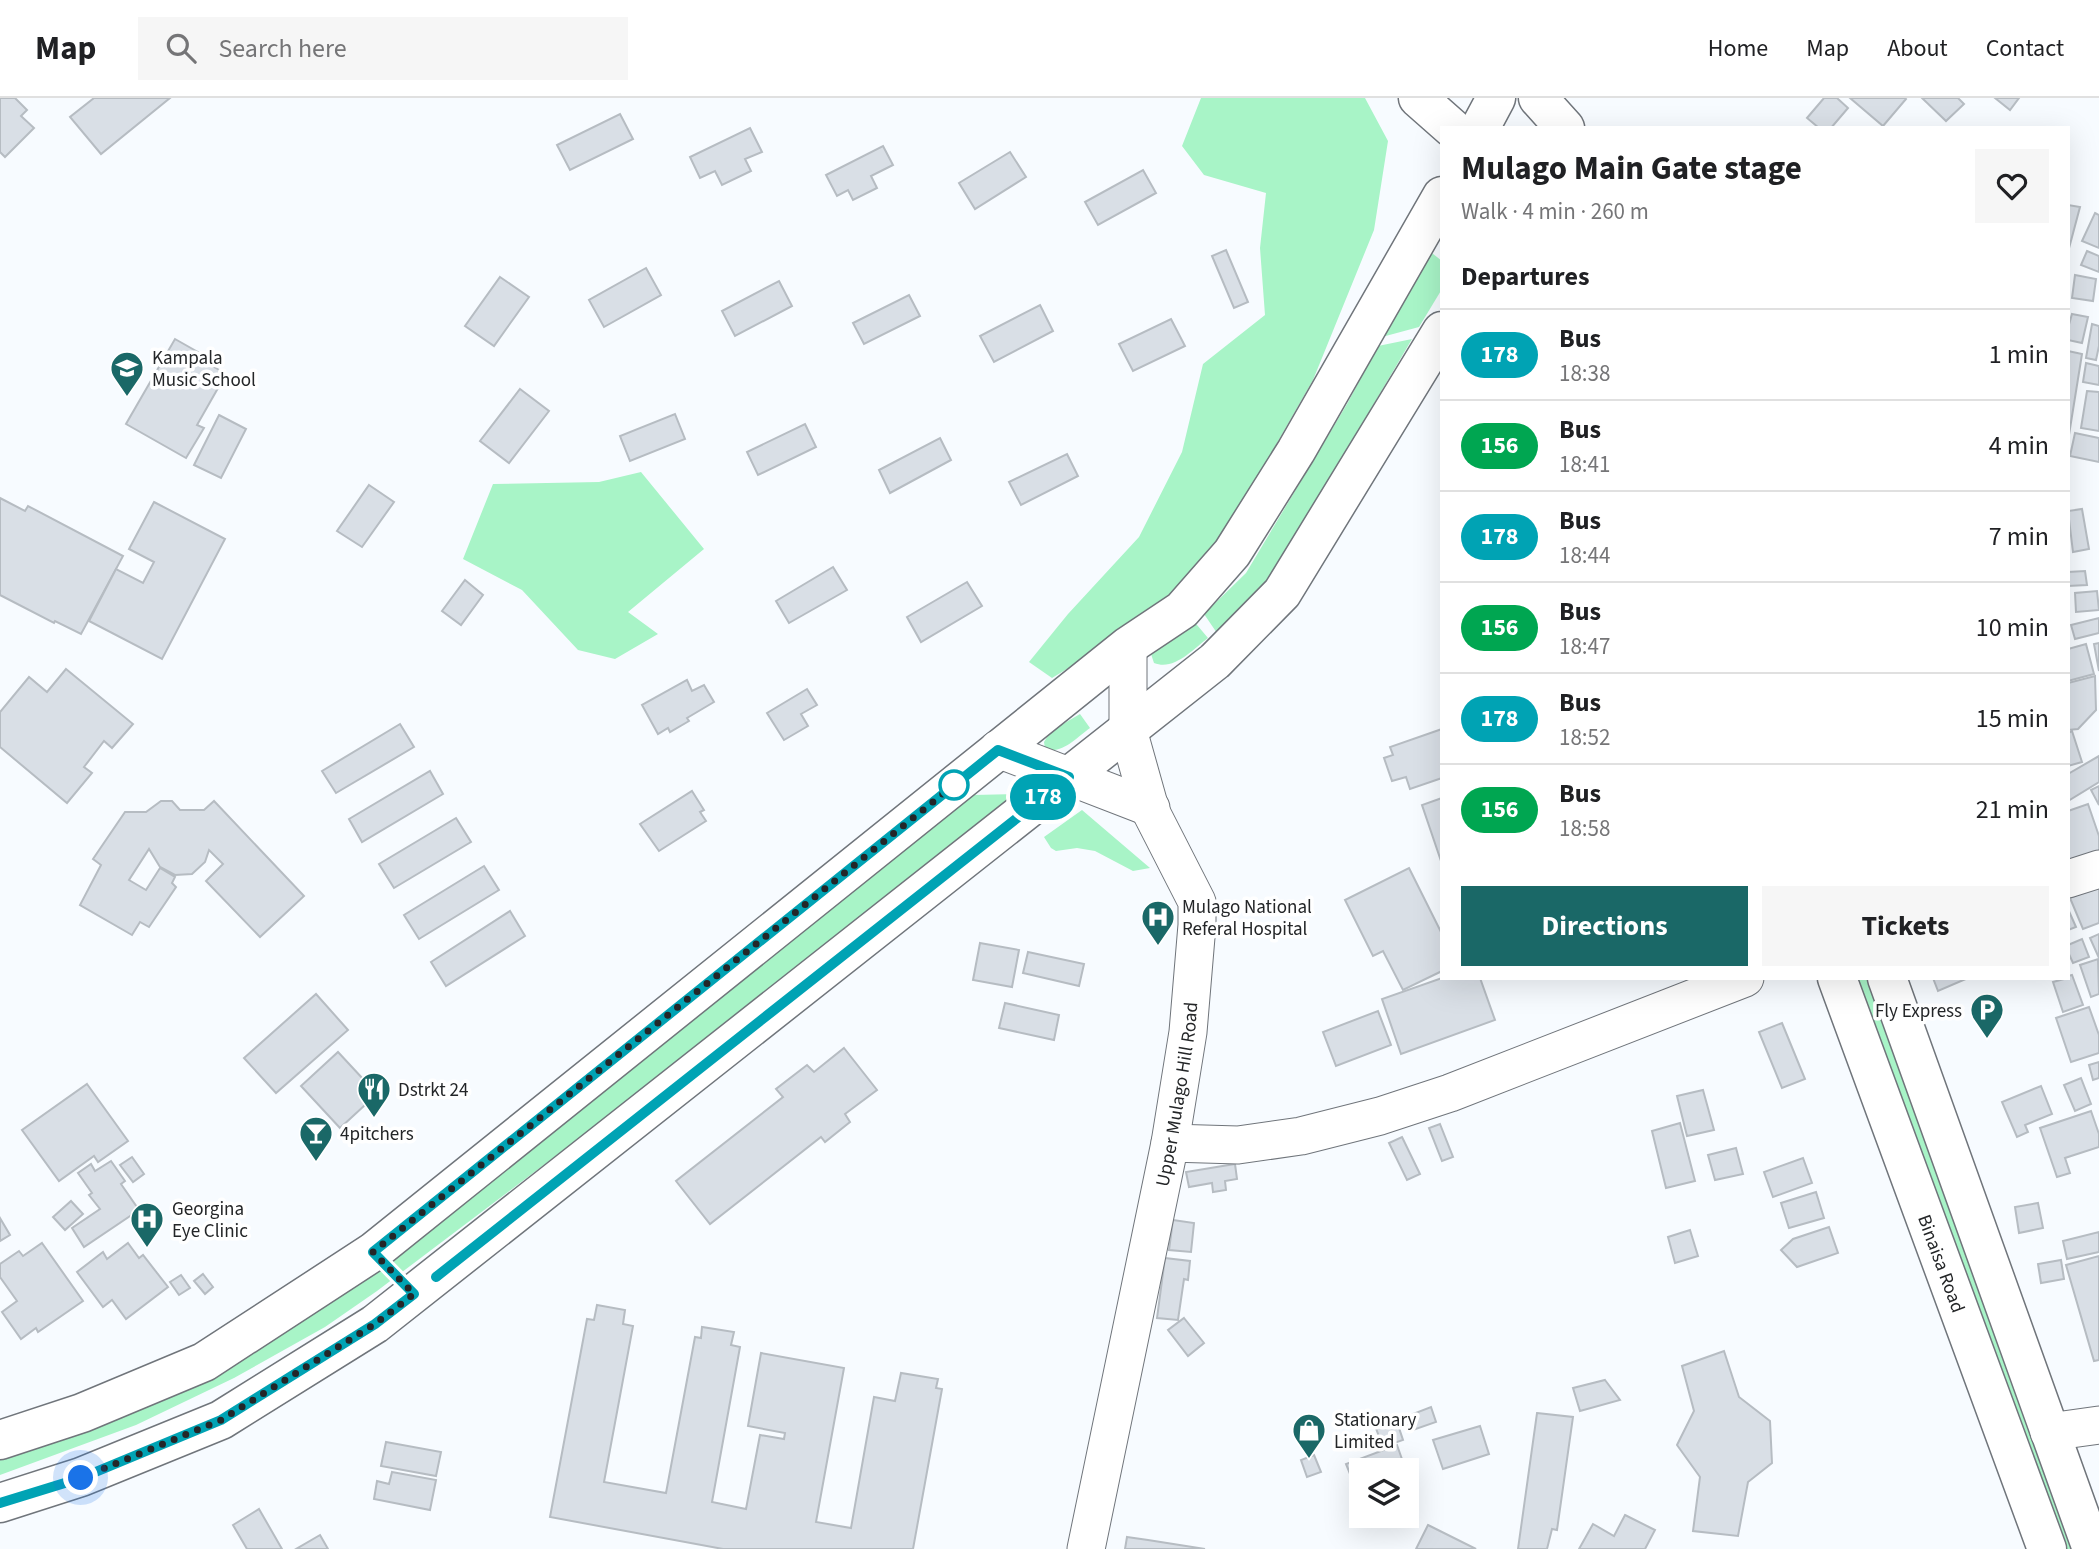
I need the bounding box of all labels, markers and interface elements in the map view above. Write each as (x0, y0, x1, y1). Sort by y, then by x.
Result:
search box (138, 17, 628, 80)
text: Map (35, 25, 96, 72)
icon: search (162, 29, 200, 67)
text: Search here (218, 30, 347, 67)
text: Home (1708, 31, 1768, 66)
text: Map (1806, 31, 1849, 66)
text: About (1887, 31, 1948, 66)
text: Contact (1986, 31, 2064, 66)
text: Mulago Main Gate stage (1461, 145, 1802, 192)
button: heart (1975, 149, 2049, 223)
text: Walk · 4 min · 260 m (1461, 195, 1649, 228)
text: Departures (1461, 258, 1589, 295)
text: Bus (1559, 320, 1601, 357)
text: 1 min (1989, 336, 2049, 373)
text: 178 (1480, 337, 1519, 372)
place label: Kampala Music School (152, 345, 256, 394)
school or university icon: Kampala Music School (108, 349, 146, 398)
text: 18:38 (1559, 357, 1610, 390)
text: Bus (1559, 411, 1601, 448)
text: 4 min (1989, 427, 2049, 464)
text: 156 (1480, 428, 1519, 463)
text: 18:41 (1559, 448, 1610, 481)
text: Bus (1559, 502, 1601, 539)
text: 7 min (1989, 518, 2049, 555)
text: 178 (1480, 519, 1519, 554)
text: 18:44 (1559, 539, 1610, 572)
text: Bus (1559, 593, 1601, 630)
text: 10 min (1976, 609, 2049, 646)
text: 156 (1480, 610, 1519, 645)
text: 18:47 (1559, 630, 1610, 663)
text: Bus (1559, 684, 1601, 721)
text: 15 min (1976, 700, 2049, 737)
text: 178 (1480, 701, 1519, 736)
text: 18:52 (1559, 721, 1610, 754)
unlabelled marker (939, 770, 969, 800)
line badge: 178 (1003, 774, 1083, 820)
text: Bus (1559, 775, 1601, 812)
text: 178 (1024, 779, 1062, 814)
text: 21 min (1976, 791, 2049, 828)
text: 156 (1480, 792, 1519, 827)
text: 18:58 (1559, 812, 1610, 845)
button: Directions (1461, 886, 1748, 966)
button: Tickets (1762, 886, 2049, 966)
place label: Mulago National Referal Hospital (1182, 894, 1312, 943)
hospital icon: Mulago National Referal Hospital (1139, 898, 1177, 947)
parking icon: Fly Express (1968, 991, 2006, 1040)
place label: Fly Express (1875, 998, 1962, 1025)
street label: Upper Mulago Hill Road (1149, 1001, 1205, 1189)
restaurant icon: Dstrkt 24 (355, 1070, 393, 1119)
place label: Dstrkt 24 (398, 1077, 468, 1104)
bar icon: 4pitchers (297, 1114, 335, 1163)
place label: 4pitchers (340, 1121, 414, 1148)
place label: Georgina Eye Clinic (172, 1196, 248, 1245)
hospital icon: Georgina Eye Clinic (128, 1200, 166, 1249)
street label: Binaisa Road (1910, 1211, 1971, 1317)
place label: Stationary Limited (1334, 1407, 1416, 1456)
shop icon: Stationary Limited (1290, 1411, 1328, 1460)
map controls (1349, 1458, 1419, 1528)
button: layers (1349, 1458, 1419, 1528)
your location (63, 1460, 98, 1495)

